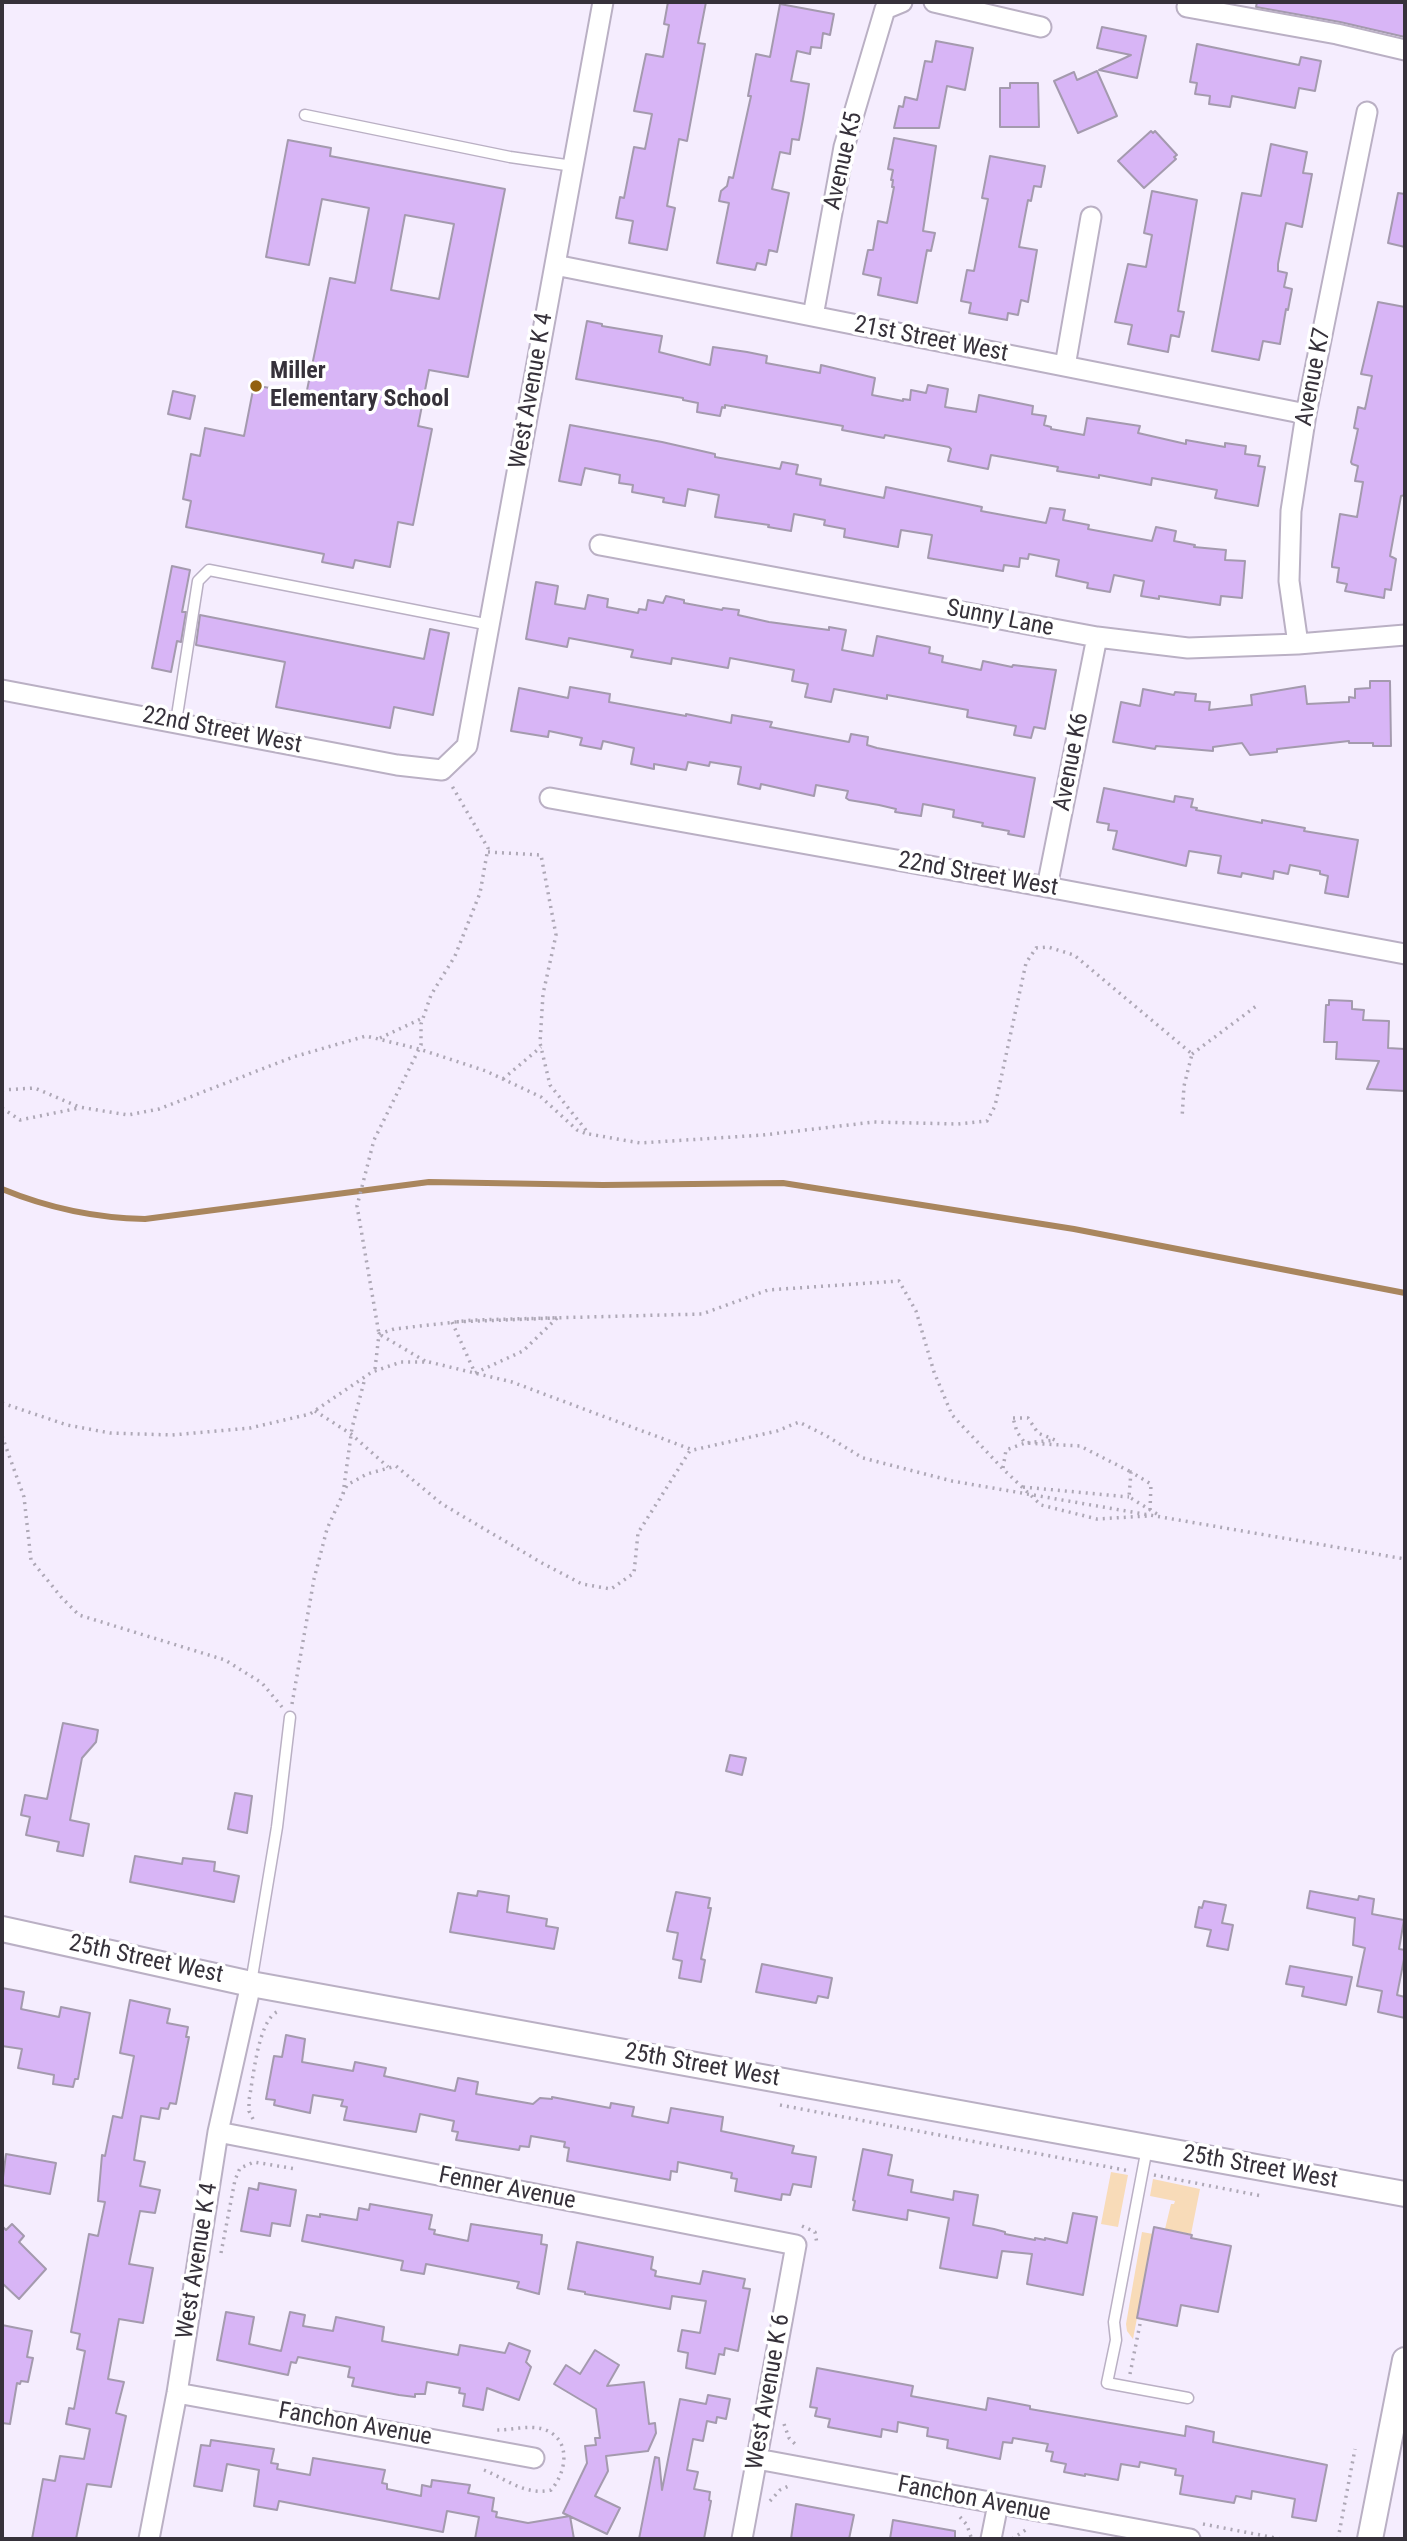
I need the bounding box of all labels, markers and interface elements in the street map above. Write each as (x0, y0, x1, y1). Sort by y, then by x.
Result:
street label: Avenue K5 (819, 109, 869, 213)
street label: West Avenue K 4 (504, 311, 560, 471)
street label: 21st Street West (852, 311, 1010, 369)
street label: Avenue K7 (1290, 325, 1338, 429)
place label: Miller Elementary School (270, 358, 449, 414)
marker: Miller Elementary School (248, 378, 264, 394)
street label: Sunny Lane (944, 595, 1056, 643)
street label: 22nd Street West (140, 701, 304, 761)
street label: Avenue K6 (1048, 710, 1096, 814)
street label: 22nd Street West (896, 847, 1060, 903)
street label: 25th Street West (66, 1930, 226, 1990)
street label: 25th Street West (622, 2038, 782, 2094)
street label: 25th Street West (1180, 2140, 1340, 2196)
street label: Fenner Avenue (436, 2162, 578, 2216)
street label: West Avenue K 4 (171, 2181, 225, 2341)
street label: West Avenue K 6 (741, 2312, 797, 2472)
street label: Fanchon Avenue (276, 2397, 434, 2453)
street label: Fanchon Avenue (895, 2471, 1053, 2529)

